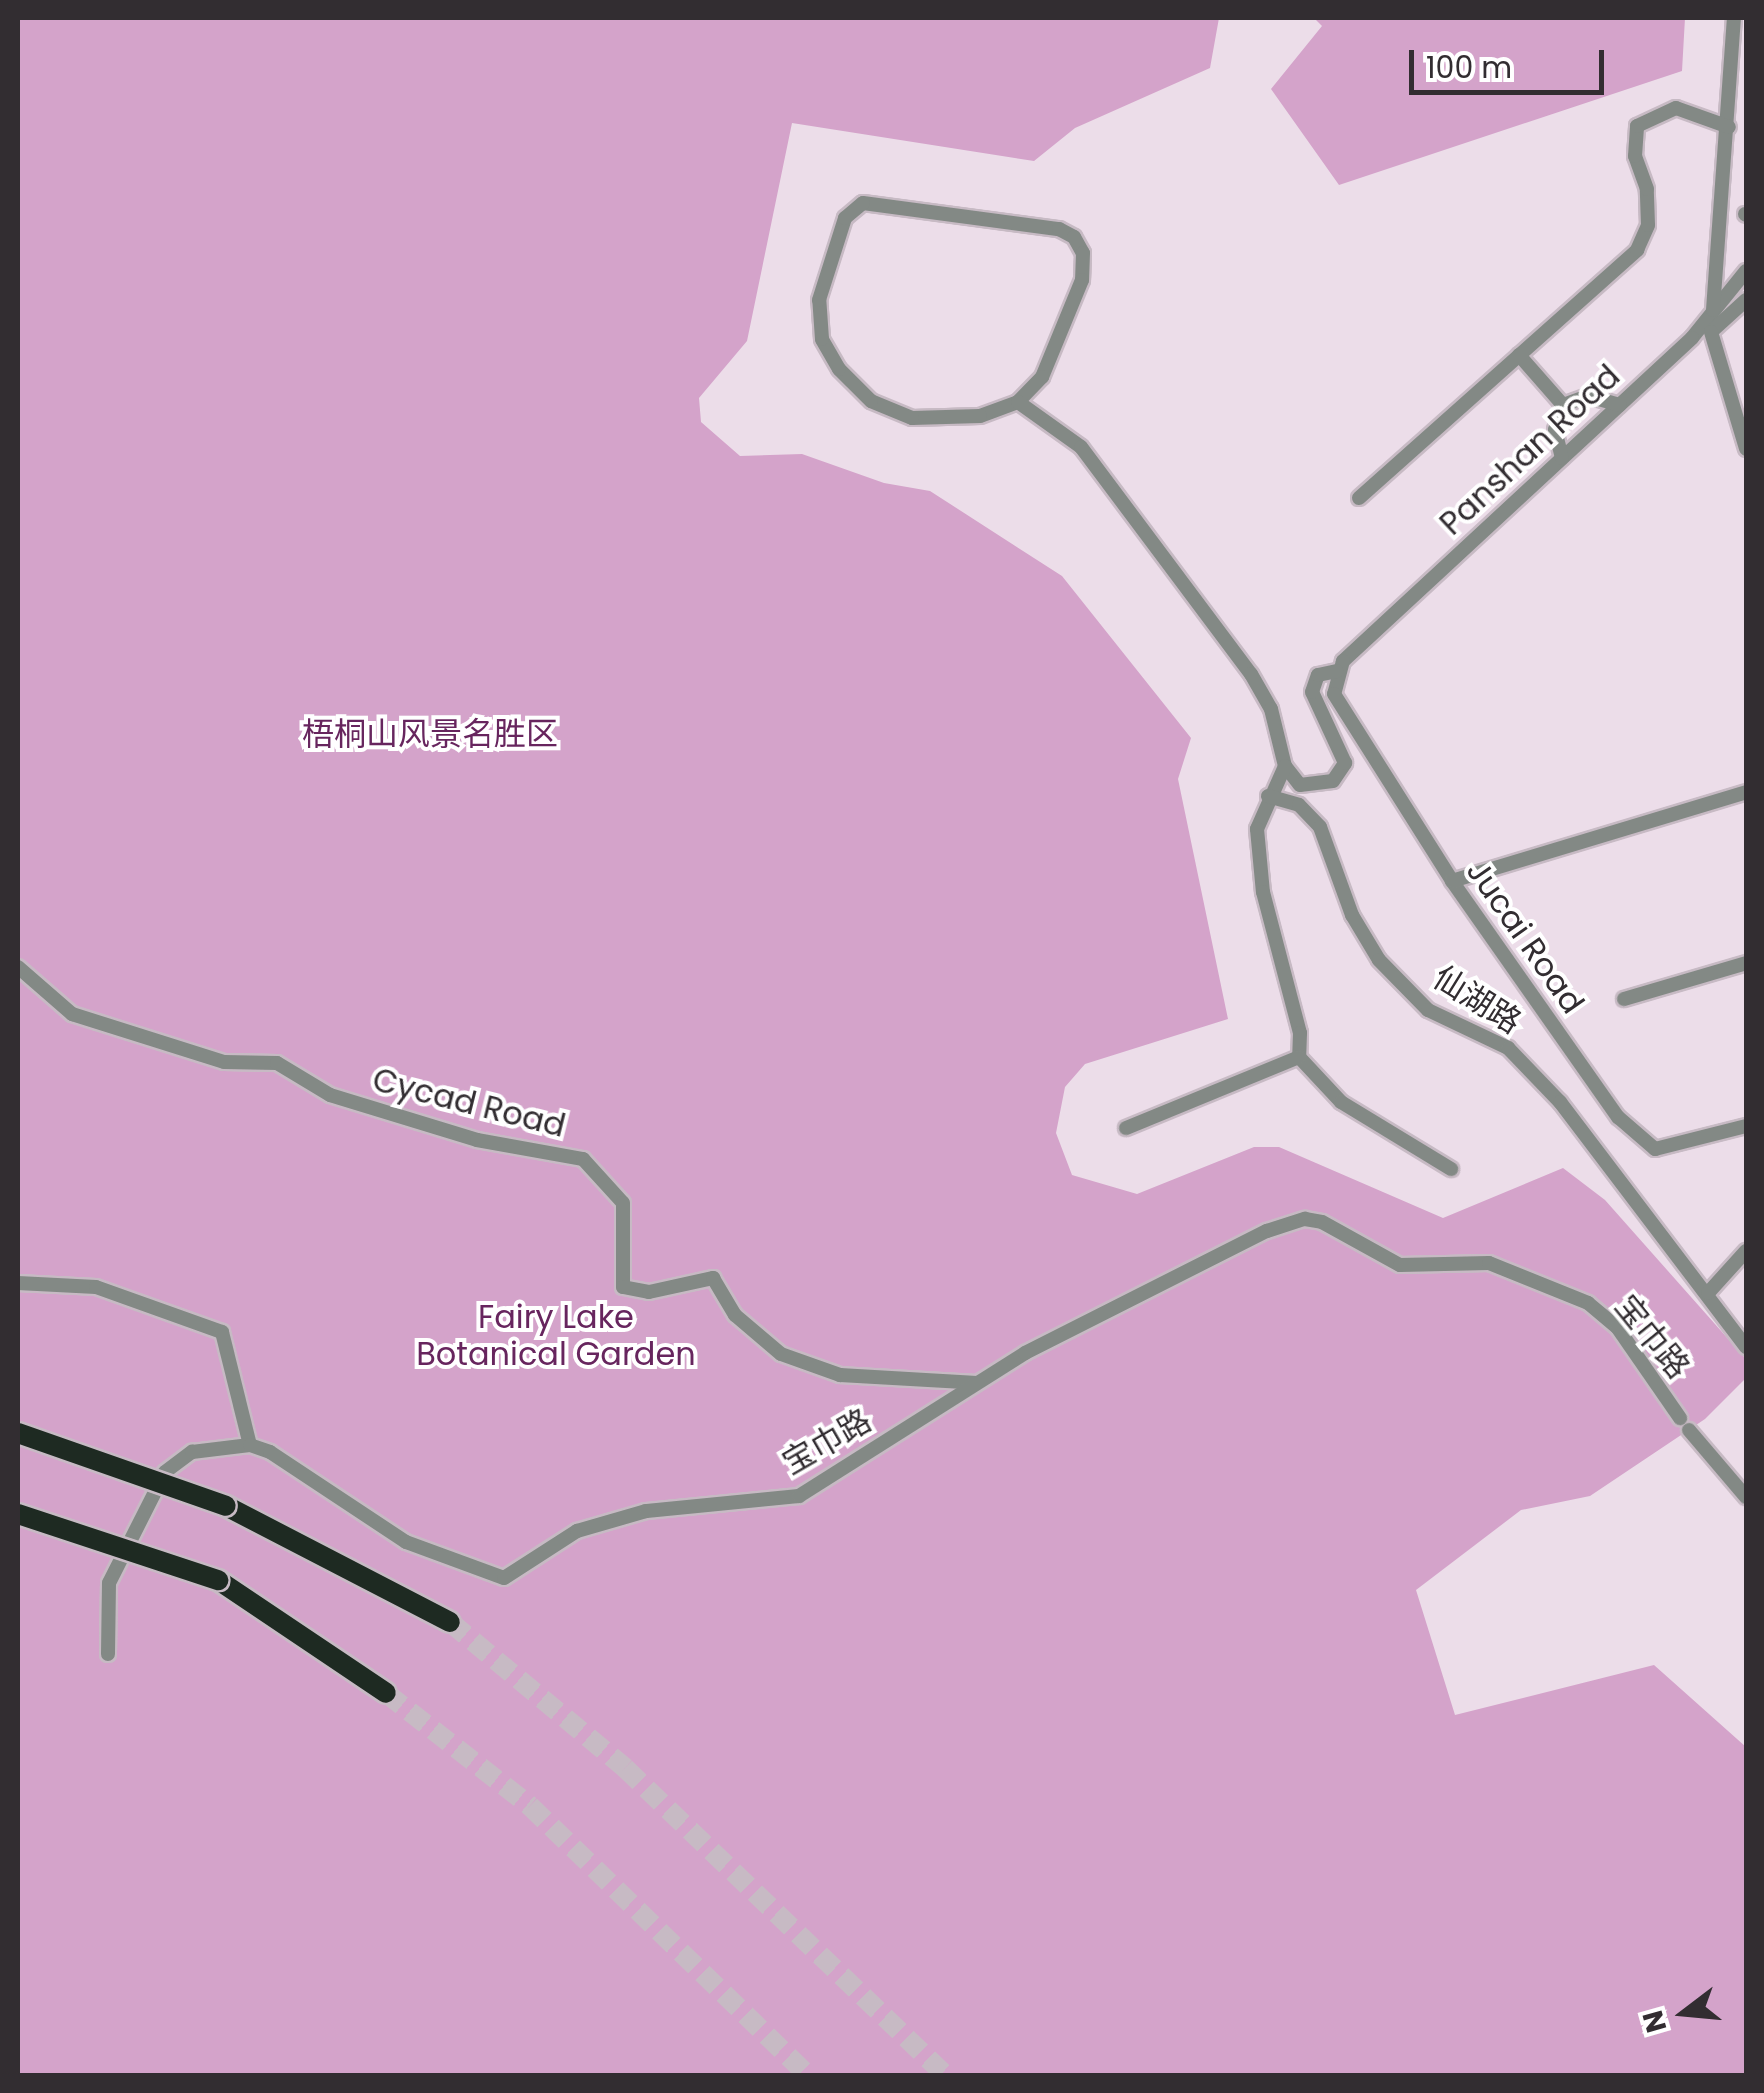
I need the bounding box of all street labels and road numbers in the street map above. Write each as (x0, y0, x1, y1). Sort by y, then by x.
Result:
street label: Panshan Road (1432, 357, 1628, 543)
street label: Jucai Road (1458, 853, 1592, 1021)
street label: 仙湖路 (1426, 958, 1528, 1042)
street label: Cycad Road (369, 1061, 569, 1145)
street label: 宝巾路 (1607, 1288, 1697, 1386)
street label: 宝巾路 (776, 1401, 878, 1483)

